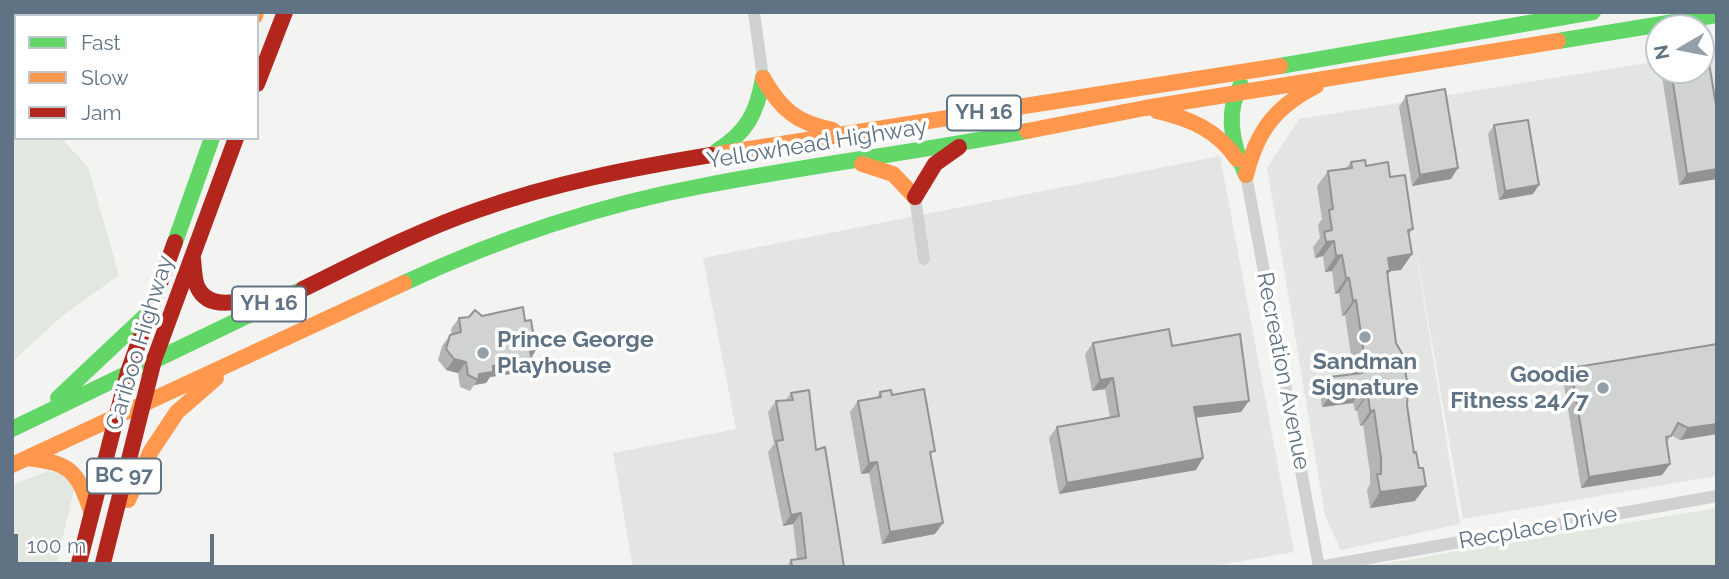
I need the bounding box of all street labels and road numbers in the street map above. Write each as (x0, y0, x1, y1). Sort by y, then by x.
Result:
road number: YH 16 (947, 96, 1021, 130)
street label: Yellowhead Highway (705, 113, 929, 175)
street label: Cariboo Highway (100, 252, 180, 434)
street label: Recreation Avenue (1250, 270, 1316, 472)
road number: YH 16 (232, 286, 306, 322)
road number: BC 97 (87, 458, 161, 494)
street label: Recplace Drive (1457, 500, 1619, 556)

